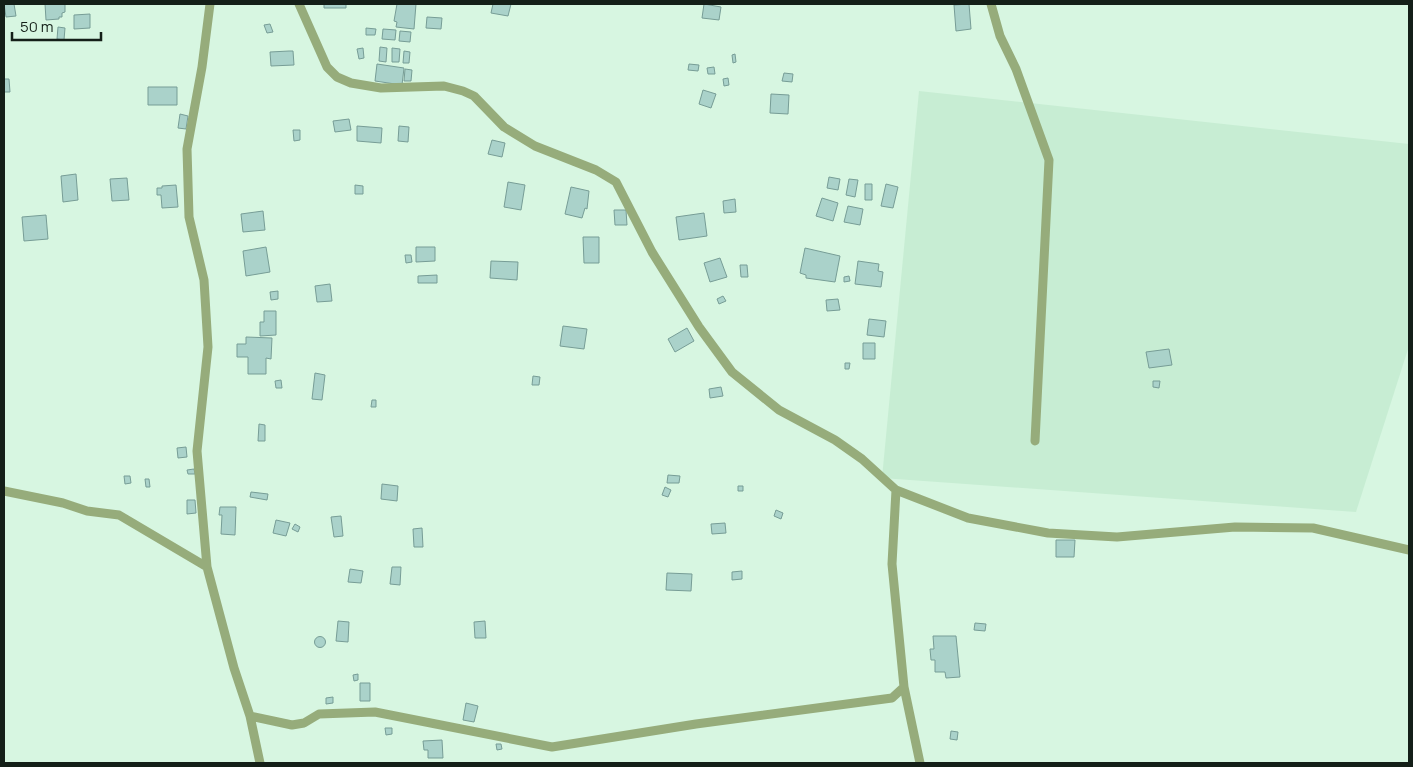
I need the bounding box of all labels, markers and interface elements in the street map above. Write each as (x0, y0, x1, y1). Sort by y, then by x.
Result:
scale bar (12, 10, 101, 42)
text: 50 m (20, 16, 54, 37)

